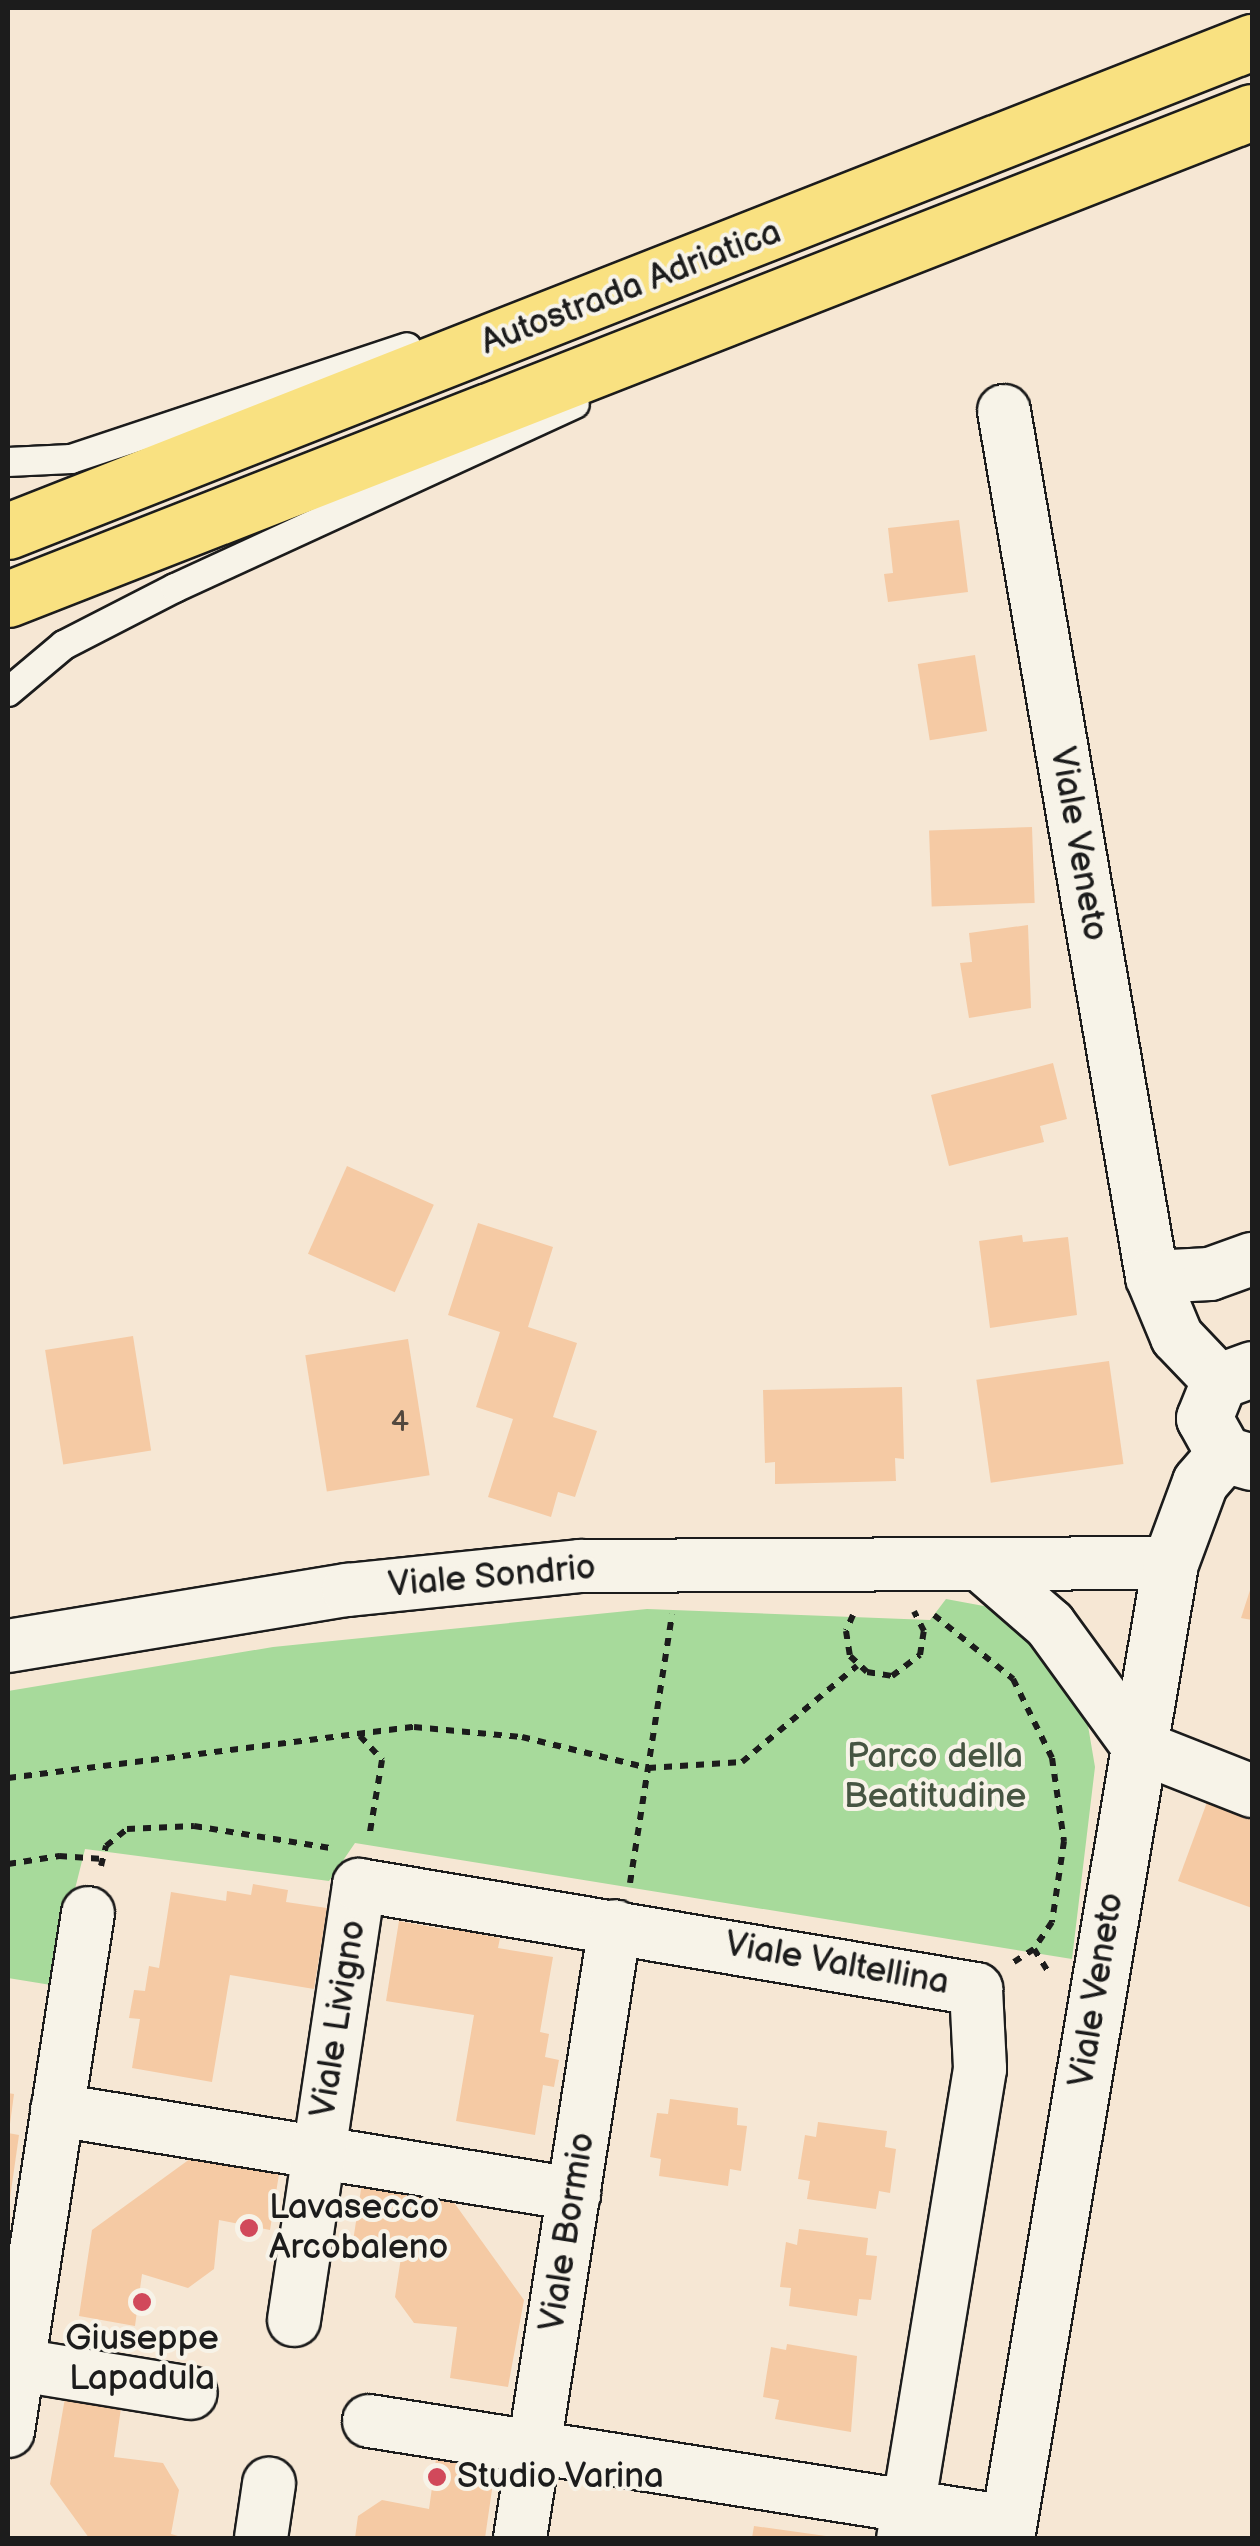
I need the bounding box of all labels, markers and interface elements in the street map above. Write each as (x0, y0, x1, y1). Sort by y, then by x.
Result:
street label: Autostrada Adriatica (475, 211, 787, 365)
street label: Viale Veneto (1040, 743, 1116, 945)
house number: 4 (391, 1404, 409, 1440)
street label: Viale Sondrio (386, 1547, 598, 1607)
park label: Parco della Beatitudine (844, 1736, 1026, 1818)
street label: Viale Veneto (1061, 1889, 1133, 2091)
street label: Viale Livigno (303, 1917, 375, 2121)
street label: Viale Valtellina (721, 1924, 953, 2004)
street label: Viale Bormio (532, 2130, 604, 2334)
place label: Lavasecco Arcobaleno (269, 2187, 448, 2269)
marker: Lavasecco Arcobaleno (238, 2217, 260, 2239)
marker: Giuseppe Lapadula (131, 2291, 153, 2313)
place label: Giuseppe Lapadula (65, 2318, 219, 2400)
place label: Studio Varina (457, 2456, 665, 2498)
marker: Studio Varina (426, 2466, 448, 2488)

